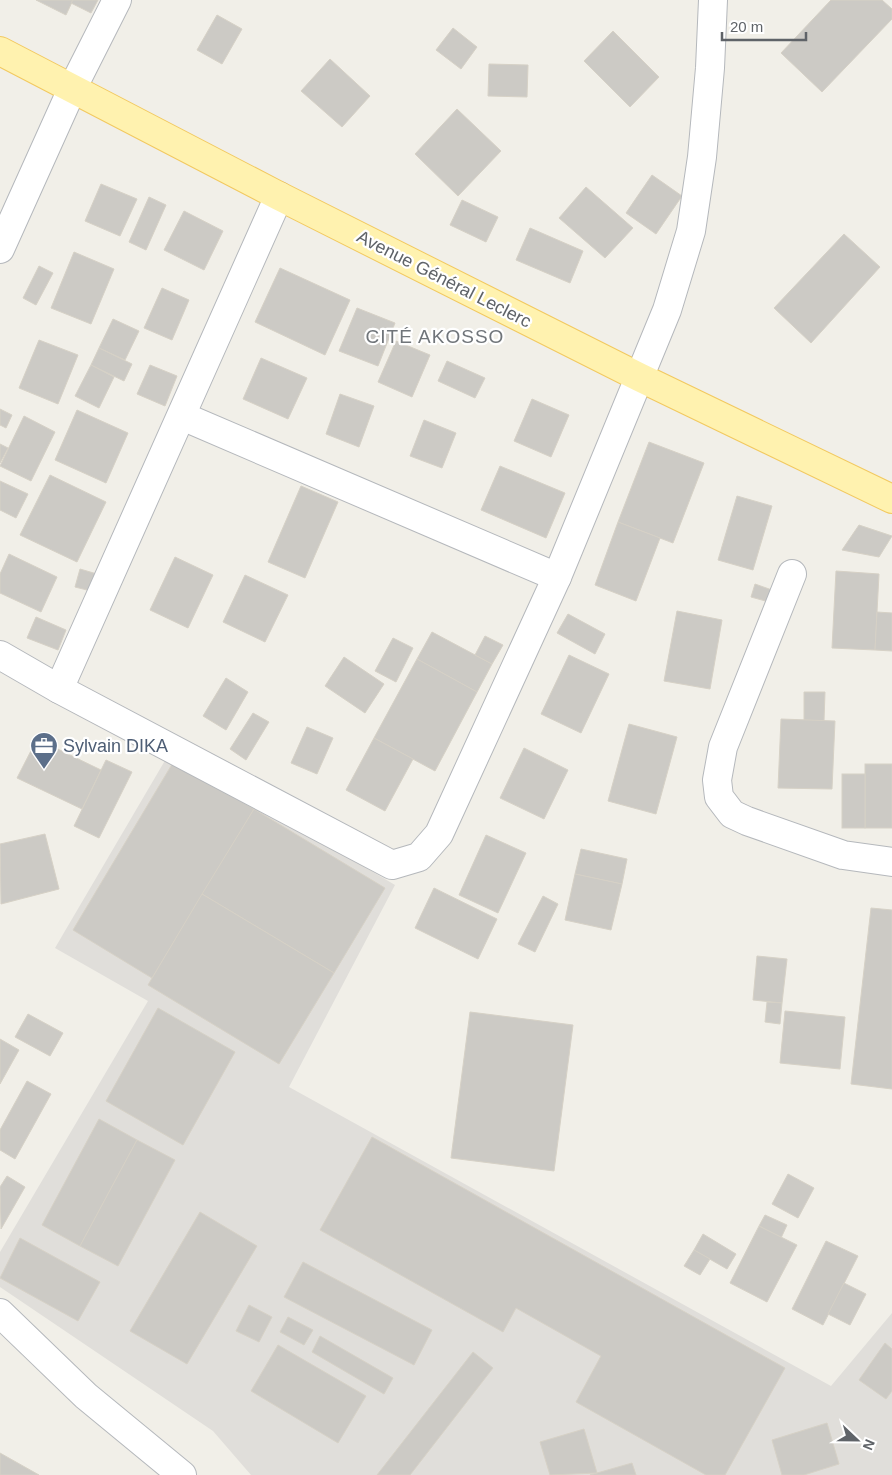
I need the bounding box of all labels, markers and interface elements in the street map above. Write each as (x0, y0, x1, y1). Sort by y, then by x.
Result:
scale bar (722, 10, 806, 42)
text: 20 m (730, 18, 763, 35)
street label: Avenue Général Leclerc (354, 226, 534, 332)
district label: CITÉ AKOSSO (366, 326, 504, 347)
office icon: Sylvain DIKA (29, 731, 59, 770)
place label: Sylvain DIKA (63, 736, 168, 756)
north arrow (832, 1415, 882, 1465)
text: N (860, 1437, 878, 1453)

